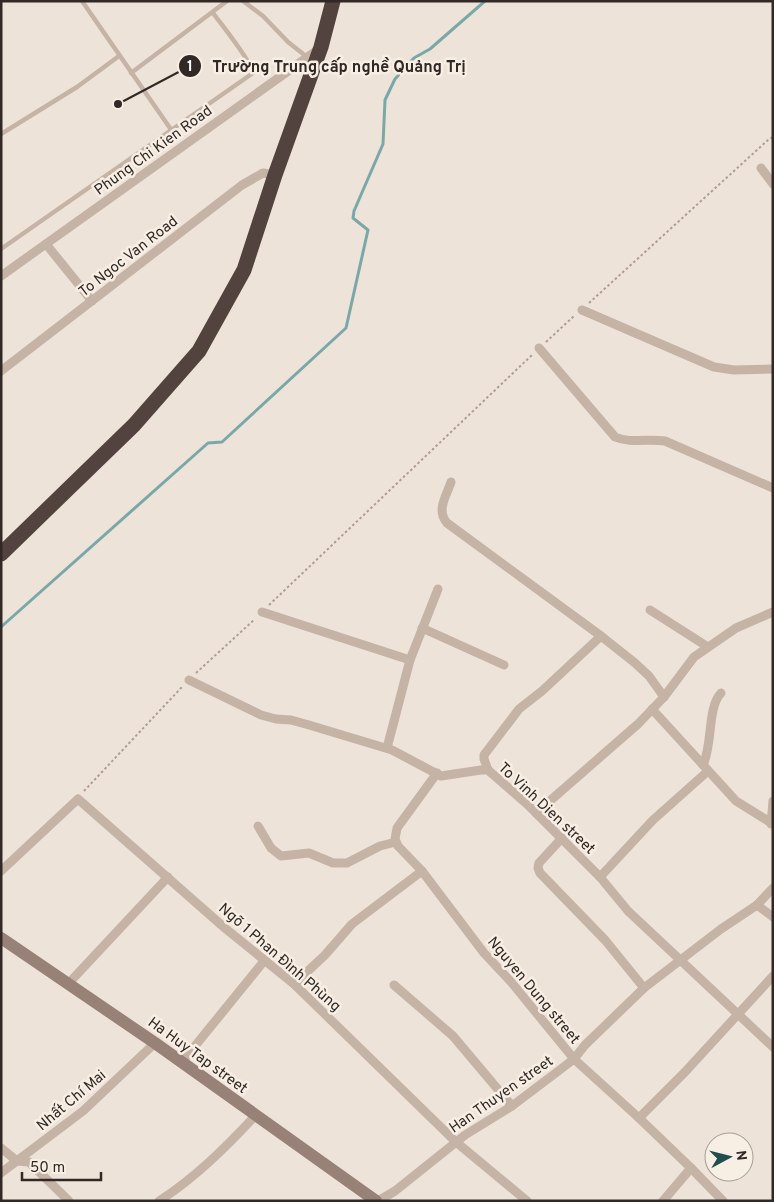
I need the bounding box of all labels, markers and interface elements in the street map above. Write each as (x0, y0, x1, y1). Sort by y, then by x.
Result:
callout: Trường Trung cấp nghề Quảng Trị (178, 51, 476, 82)
text: Trường Trung cấp nghề Quảng Trị (212, 56, 466, 78)
text: 1 (187, 58, 193, 77)
street label: Phung Chi Kien Road (91, 102, 217, 200)
street label: To Ngoc Van Road (75, 212, 182, 302)
street label: To Vinh Dien street (493, 759, 599, 859)
street label: Ngõ 1 Phan Đình Phùng (214, 900, 344, 1017)
street label: Nguyen Dung street (482, 933, 583, 1049)
street label: Ha Huy Tap street (144, 1014, 251, 1099)
street label: Han Thuyen street (446, 1052, 558, 1138)
street label: Nhất Chí Mai (33, 1066, 111, 1136)
north arrow (704, 1132, 754, 1182)
scale bar (22, 1150, 101, 1182)
text: N (731, 1150, 749, 1162)
text: 50 m (30, 1159, 65, 1178)

